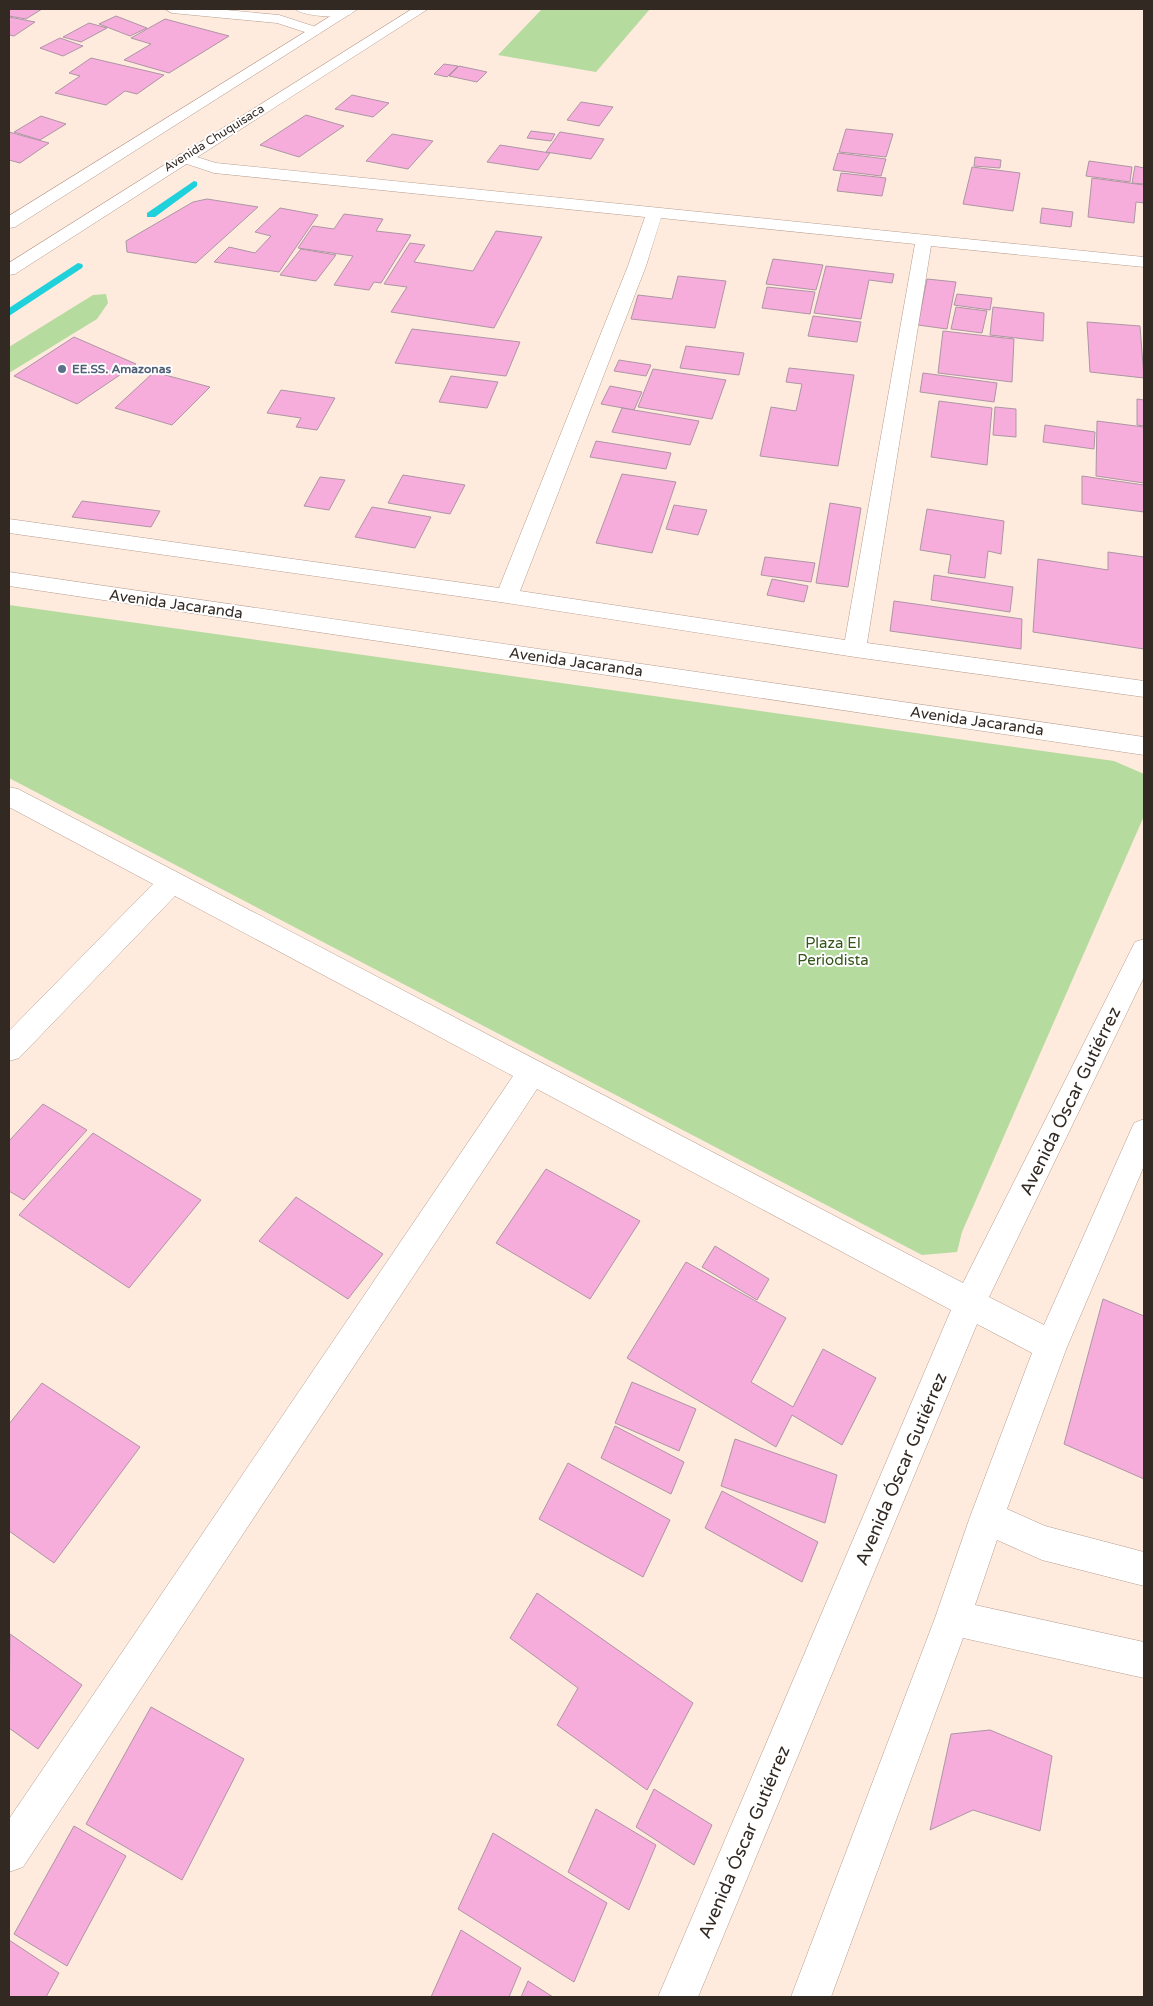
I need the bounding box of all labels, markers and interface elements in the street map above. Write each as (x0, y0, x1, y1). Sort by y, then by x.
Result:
street label: Avenida Chuquisaca (161, 101, 267, 175)
place label: EE.SS. Amazonas (72, 362, 171, 376)
marker: EE.SS. Amazonas (56, 363, 68, 375)
street label: Avenida Jacaranda (108, 586, 244, 622)
street label: Avenida Jacaranda (508, 644, 644, 680)
street label: Avenida Jacaranda (909, 703, 1045, 739)
park label: Plaza El Periodista (797, 934, 869, 969)
street label: Avenida Óscar Gutiérrez (1015, 1003, 1125, 1199)
street label: Avenida Óscar Gutiérrez (850, 1369, 952, 1569)
street label: Avenida Óscar Gutiérrez (693, 1742, 795, 1942)

